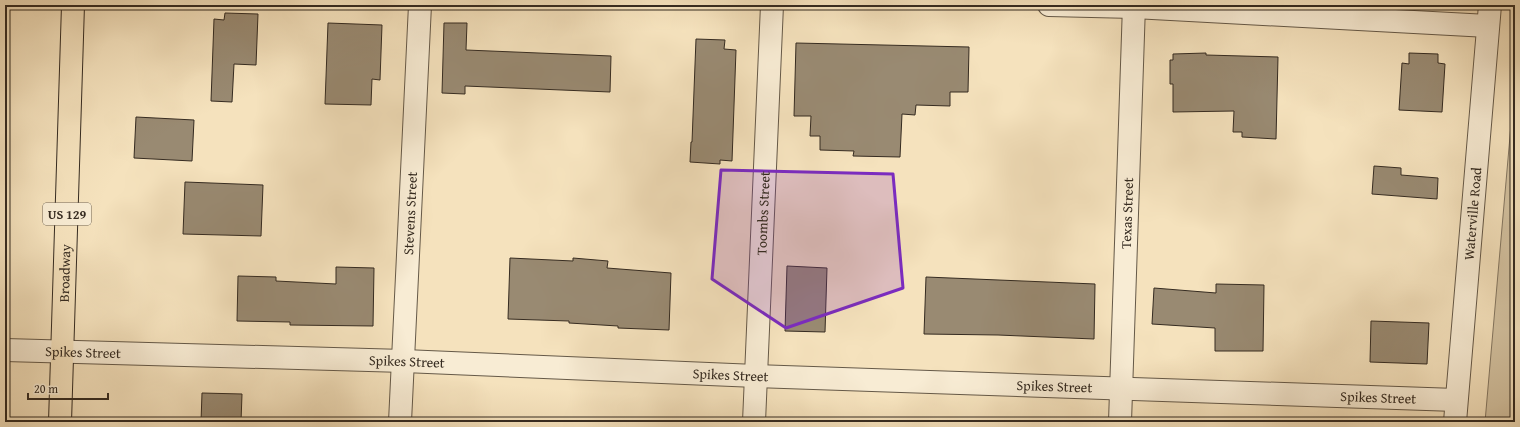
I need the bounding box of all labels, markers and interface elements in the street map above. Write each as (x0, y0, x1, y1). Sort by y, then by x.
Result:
street label: Waterville Road (1459, 166, 1486, 261)
street label: Stevens Street (398, 171, 422, 255)
street label: Toombs Street (751, 171, 775, 256)
street label: Texas Street (1116, 177, 1138, 249)
road number: US 129 (43, 203, 91, 225)
street label: Broadway (54, 244, 76, 302)
street label: Spikes Street (45, 341, 121, 363)
street label: Spikes Street (369, 350, 445, 373)
street label: Spikes Street (692, 363, 769, 386)
scale bar (28, 375, 108, 401)
street label: Spikes Street (1016, 375, 1093, 398)
text: 20 m (34, 380, 58, 397)
street label: Spikes Street (1340, 386, 1416, 409)

